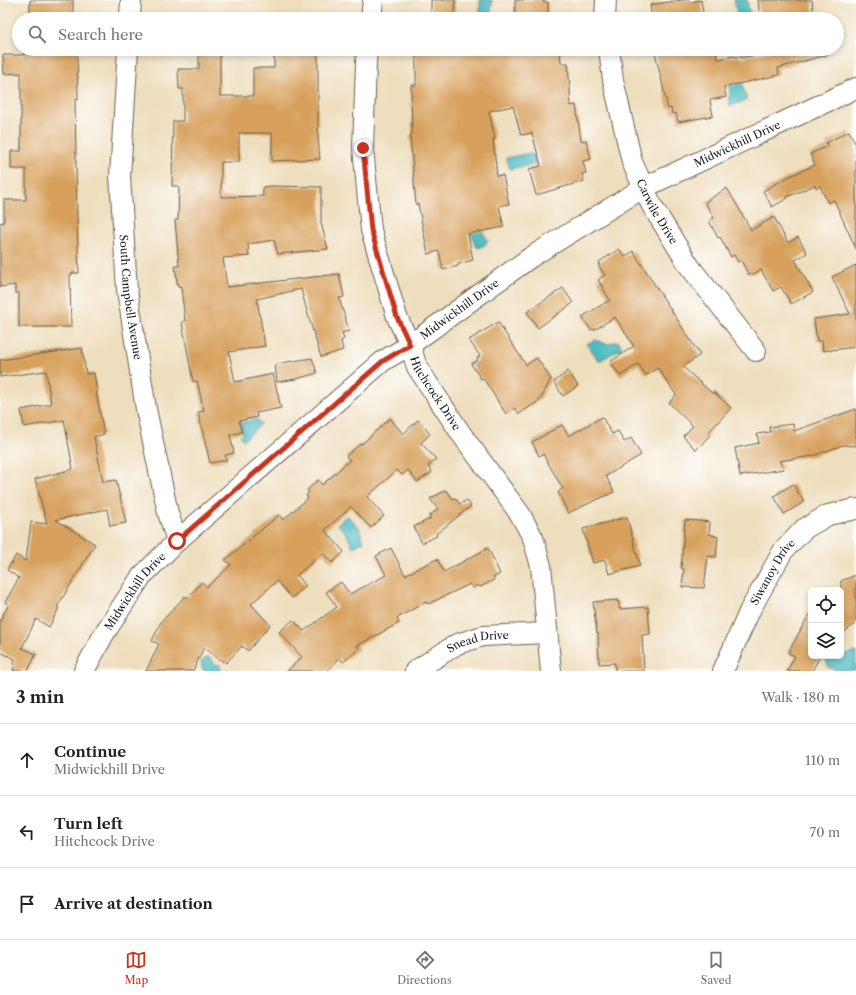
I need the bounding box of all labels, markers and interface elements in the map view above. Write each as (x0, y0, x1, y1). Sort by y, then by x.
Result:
search box (12, 12, 844, 56)
icon: search (26, 23, 48, 45)
text: Search here (58, 25, 143, 44)
street label: Midwickhill Drive (692, 118, 783, 170)
route end (354, 139, 372, 157)
street label: Carwile Drive (634, 177, 681, 247)
street label: South Campbell Avenue (117, 234, 145, 361)
street label: Midwickhill Drive (417, 276, 502, 342)
street label: Hitchcock Drive (407, 354, 464, 433)
route start (168, 532, 186, 550)
street label: Siwanoy Drive (747, 536, 798, 608)
street label: Midwickhill Drive (101, 549, 169, 633)
map controls (808, 587, 844, 659)
button: locate (808, 587, 844, 623)
button: layers (808, 623, 844, 659)
street label: Snead Drive (444, 628, 509, 656)
text: 3 min (16, 687, 65, 707)
text: Walk · 180 m (761, 689, 840, 705)
text: Continue (54, 742, 126, 761)
icon: ahead (16, 749, 38, 771)
text: 110 m (805, 752, 840, 768)
text: Midwickhill Drive (54, 761, 165, 777)
text: Turn left (54, 814, 123, 833)
icon: left (16, 821, 38, 843)
text: 70 m (810, 824, 840, 840)
text: Hitchcock Drive (54, 833, 155, 849)
icon: arrive (16, 893, 38, 915)
text: Arrive at destination (54, 894, 213, 913)
tab: Map (125, 949, 148, 987)
tab: Directions (397, 949, 452, 987)
tab: Saved (701, 949, 731, 987)

